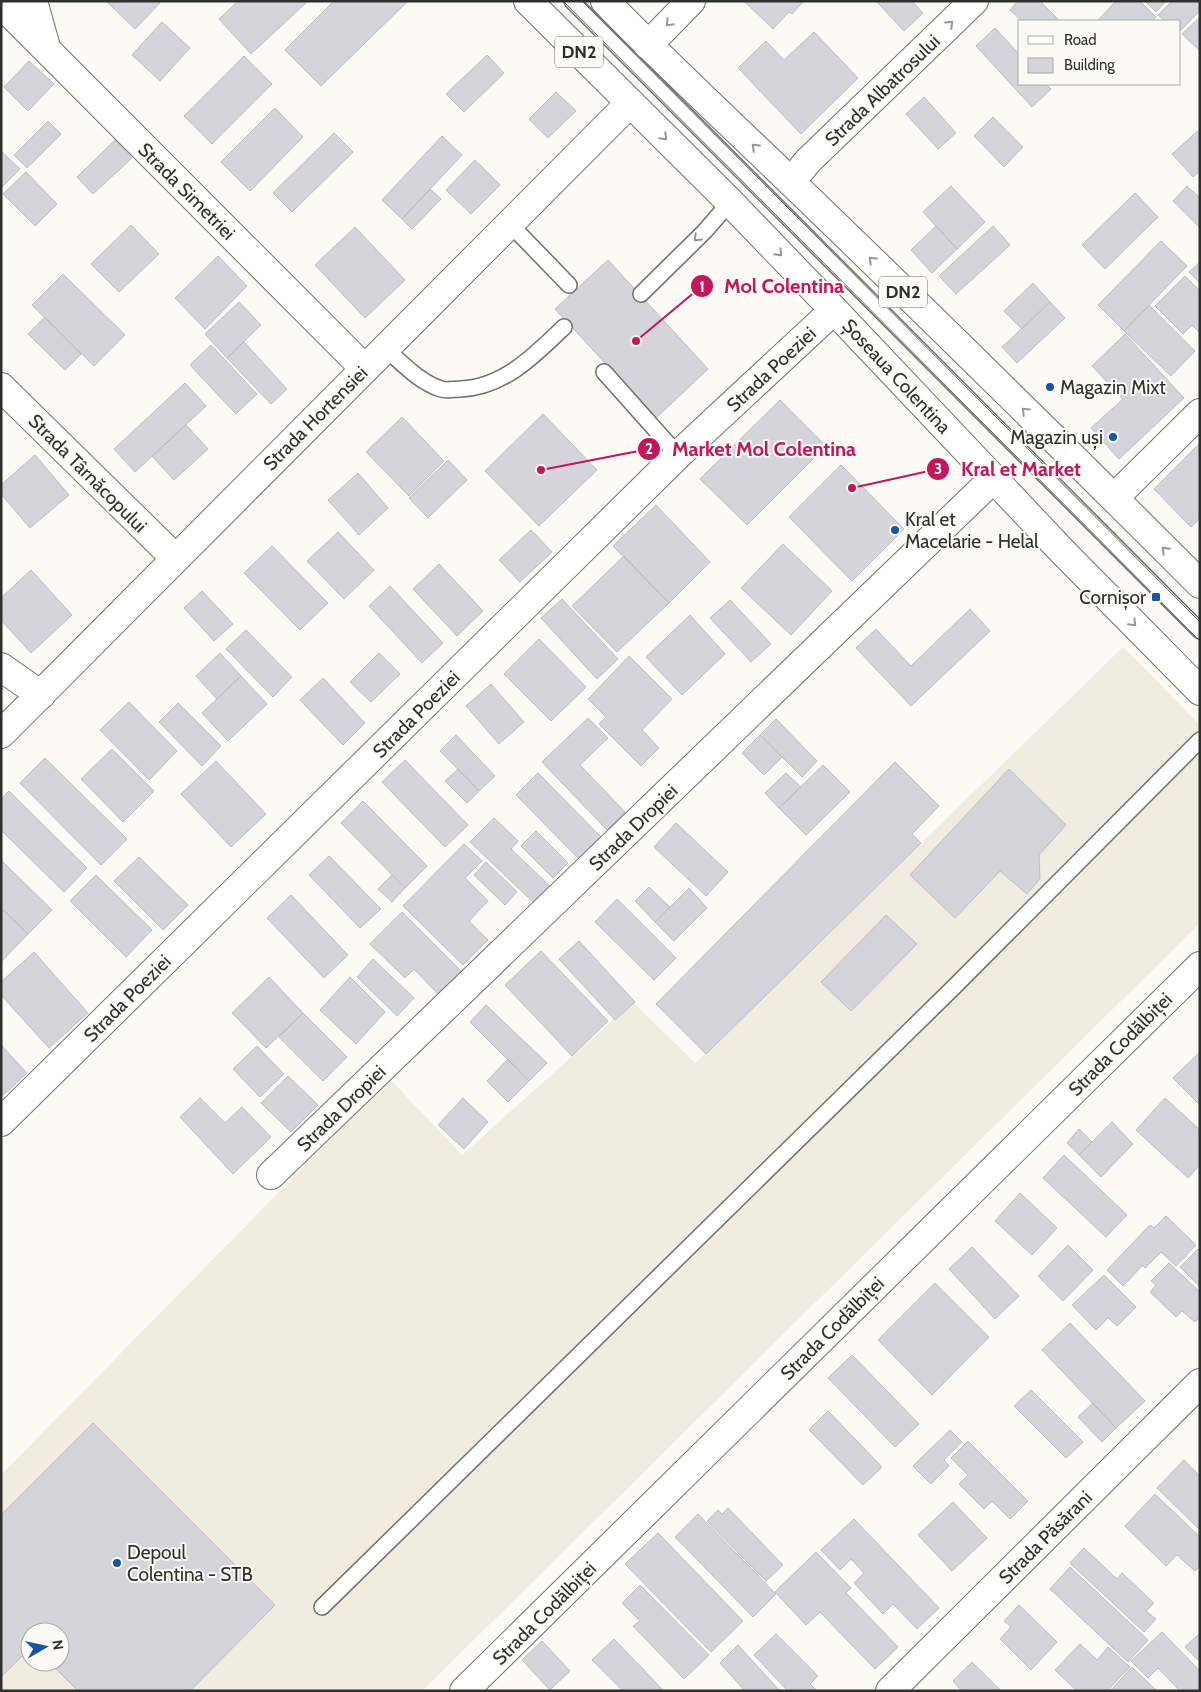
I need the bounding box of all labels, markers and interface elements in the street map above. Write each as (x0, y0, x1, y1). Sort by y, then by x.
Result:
one-way arrow (666, 17, 675, 26)
legend (1018, 20, 1181, 85)
one-way arrow (945, 21, 954, 30)
street label: Strada Albatrosului (820, 30, 944, 151)
text: Road (1064, 31, 1097, 49)
road number: DN2 (555, 36, 603, 68)
text: Building (1064, 56, 1115, 74)
one-way arrow (659, 131, 668, 140)
street label: Strada Simetriei (133, 138, 240, 245)
one-way arrow (752, 144, 761, 153)
one-way arrow (694, 233, 703, 242)
one-way arrow (773, 247, 782, 256)
one-way arrow (868, 257, 877, 266)
callout: Mol Colentina (689, 269, 854, 304)
text: Mol Colentina (724, 274, 844, 298)
road number: DN2 (879, 276, 927, 308)
text: 1 (699, 278, 705, 296)
street label: Șoseaua Colentina (837, 314, 956, 439)
street label: Strada Poeziei (722, 322, 821, 417)
street label: Strada Hortensiei (258, 361, 372, 475)
place label: Magazin Mixt (1060, 376, 1166, 399)
marker: Magazin Mixt (1044, 381, 1056, 393)
one-way arrow (1022, 408, 1031, 417)
street label: Strada Târnăcopului (24, 409, 152, 537)
place label: Magazin uși (1010, 426, 1103, 450)
callout: Market Mol Colentina (637, 431, 866, 466)
marker: Magazin uși (1107, 431, 1119, 443)
text: Market Mol Colentina (672, 437, 856, 461)
text: 2 (645, 440, 653, 458)
callout: Kral et Market (926, 451, 1091, 486)
text: Kral et Market (961, 457, 1081, 481)
text: 3 (934, 460, 942, 478)
place label: Kral et Macelarie - Helal (905, 508, 1039, 553)
marker: Kral et Macelarie - Helal (889, 524, 901, 536)
one-way arrow (1162, 547, 1171, 556)
place label: Cornișor (1079, 586, 1146, 610)
marker: Cornișor (1150, 591, 1162, 603)
one-way arrow (1127, 617, 1136, 626)
street label: Strada Poeziei (368, 666, 465, 763)
street label: Strada Dropiei (584, 779, 682, 875)
street label: Strada Poeziei (79, 950, 176, 1047)
street label: Strada Codălbiței (1064, 988, 1178, 1102)
street label: Strada Dropiei (292, 1060, 390, 1156)
street label: Strada Codălbiței (776, 1272, 890, 1386)
street label: Strada Păsărani (994, 1486, 1097, 1589)
place label: Depoul Colentina - STB (127, 1541, 253, 1586)
marker: Depoul Colentina - STB (111, 1557, 123, 1569)
street label: Strada Codălbiței (488, 1557, 602, 1671)
north arrow (20, 1622, 70, 1672)
text: N (48, 1639, 68, 1651)

